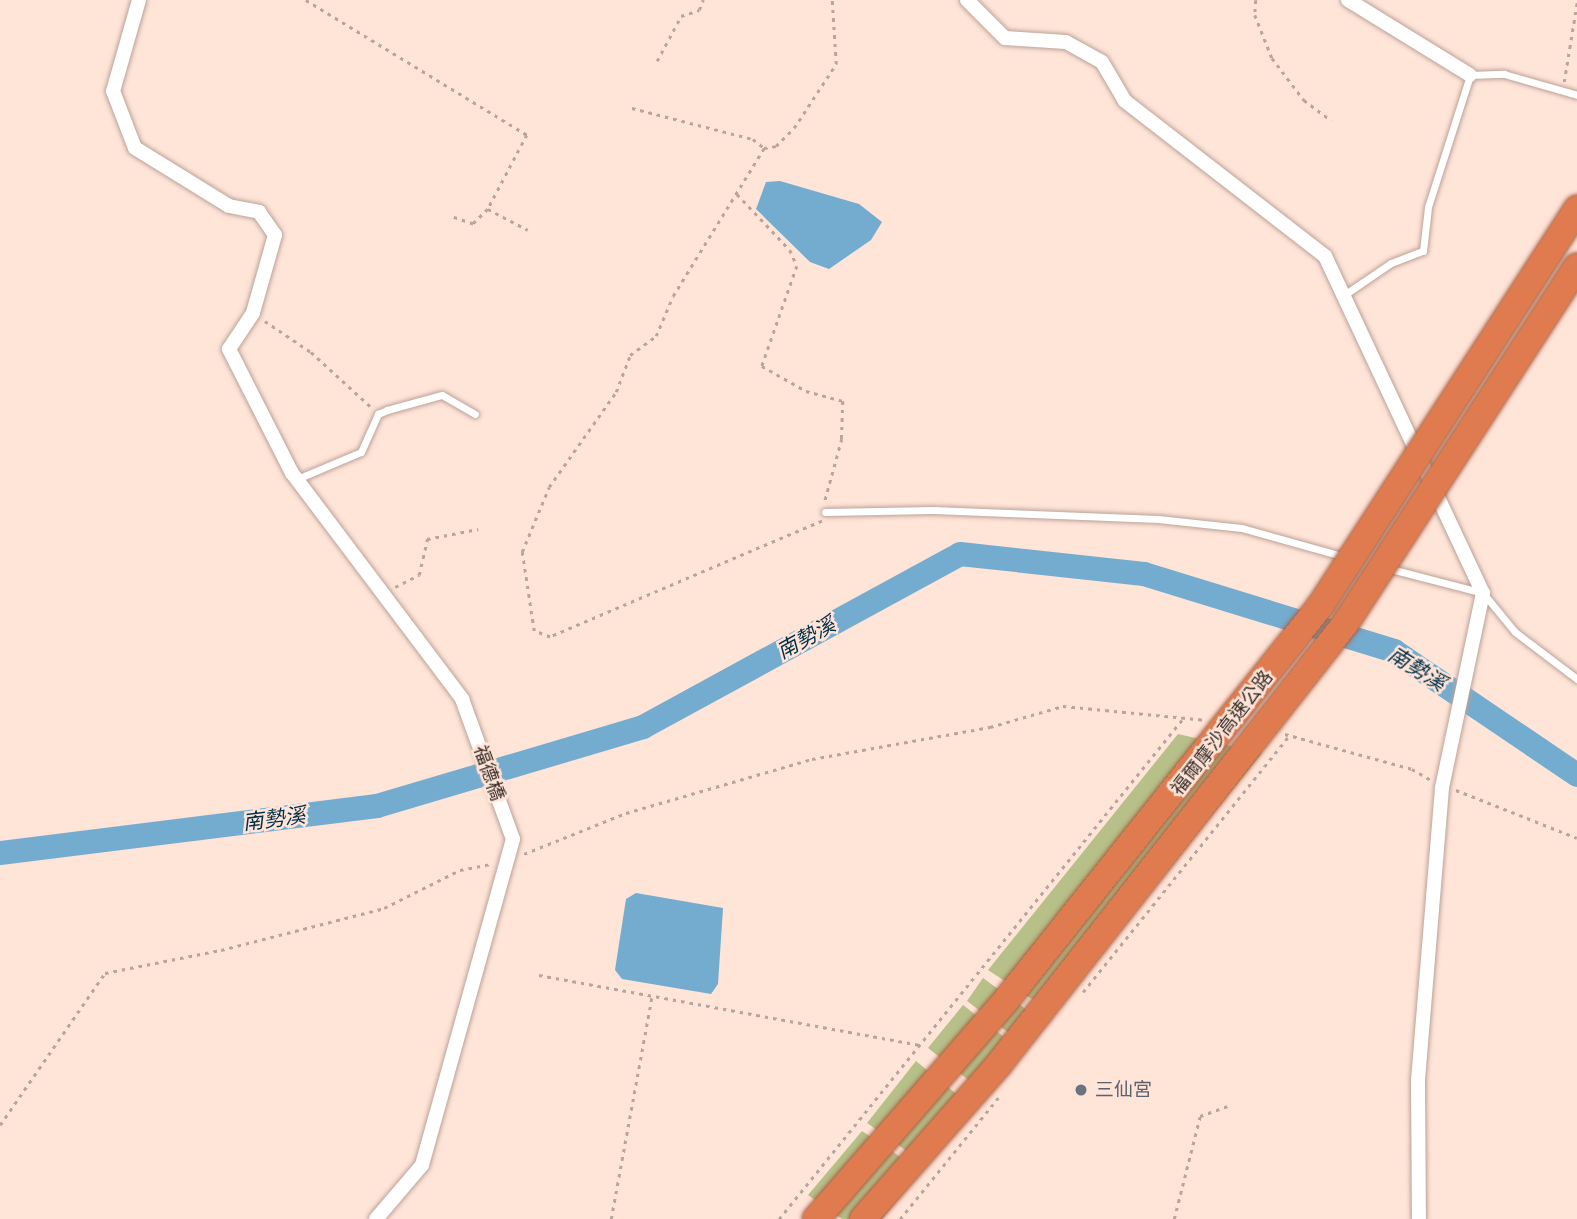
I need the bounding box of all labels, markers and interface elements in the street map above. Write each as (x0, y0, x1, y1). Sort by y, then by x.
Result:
water label: 南勢溪 (772, 612, 840, 664)
water label: 南勢溪 (1384, 642, 1450, 696)
street label: 福爾摩沙高速公路 (1166, 666, 1278, 800)
street label: 福德橋 (469, 742, 509, 804)
water label: 南勢溪 (241, 803, 307, 835)
place label: 三仙宮 (1095, 1079, 1152, 1101)
marker: 三仙宮 (1073, 1082, 1089, 1098)

